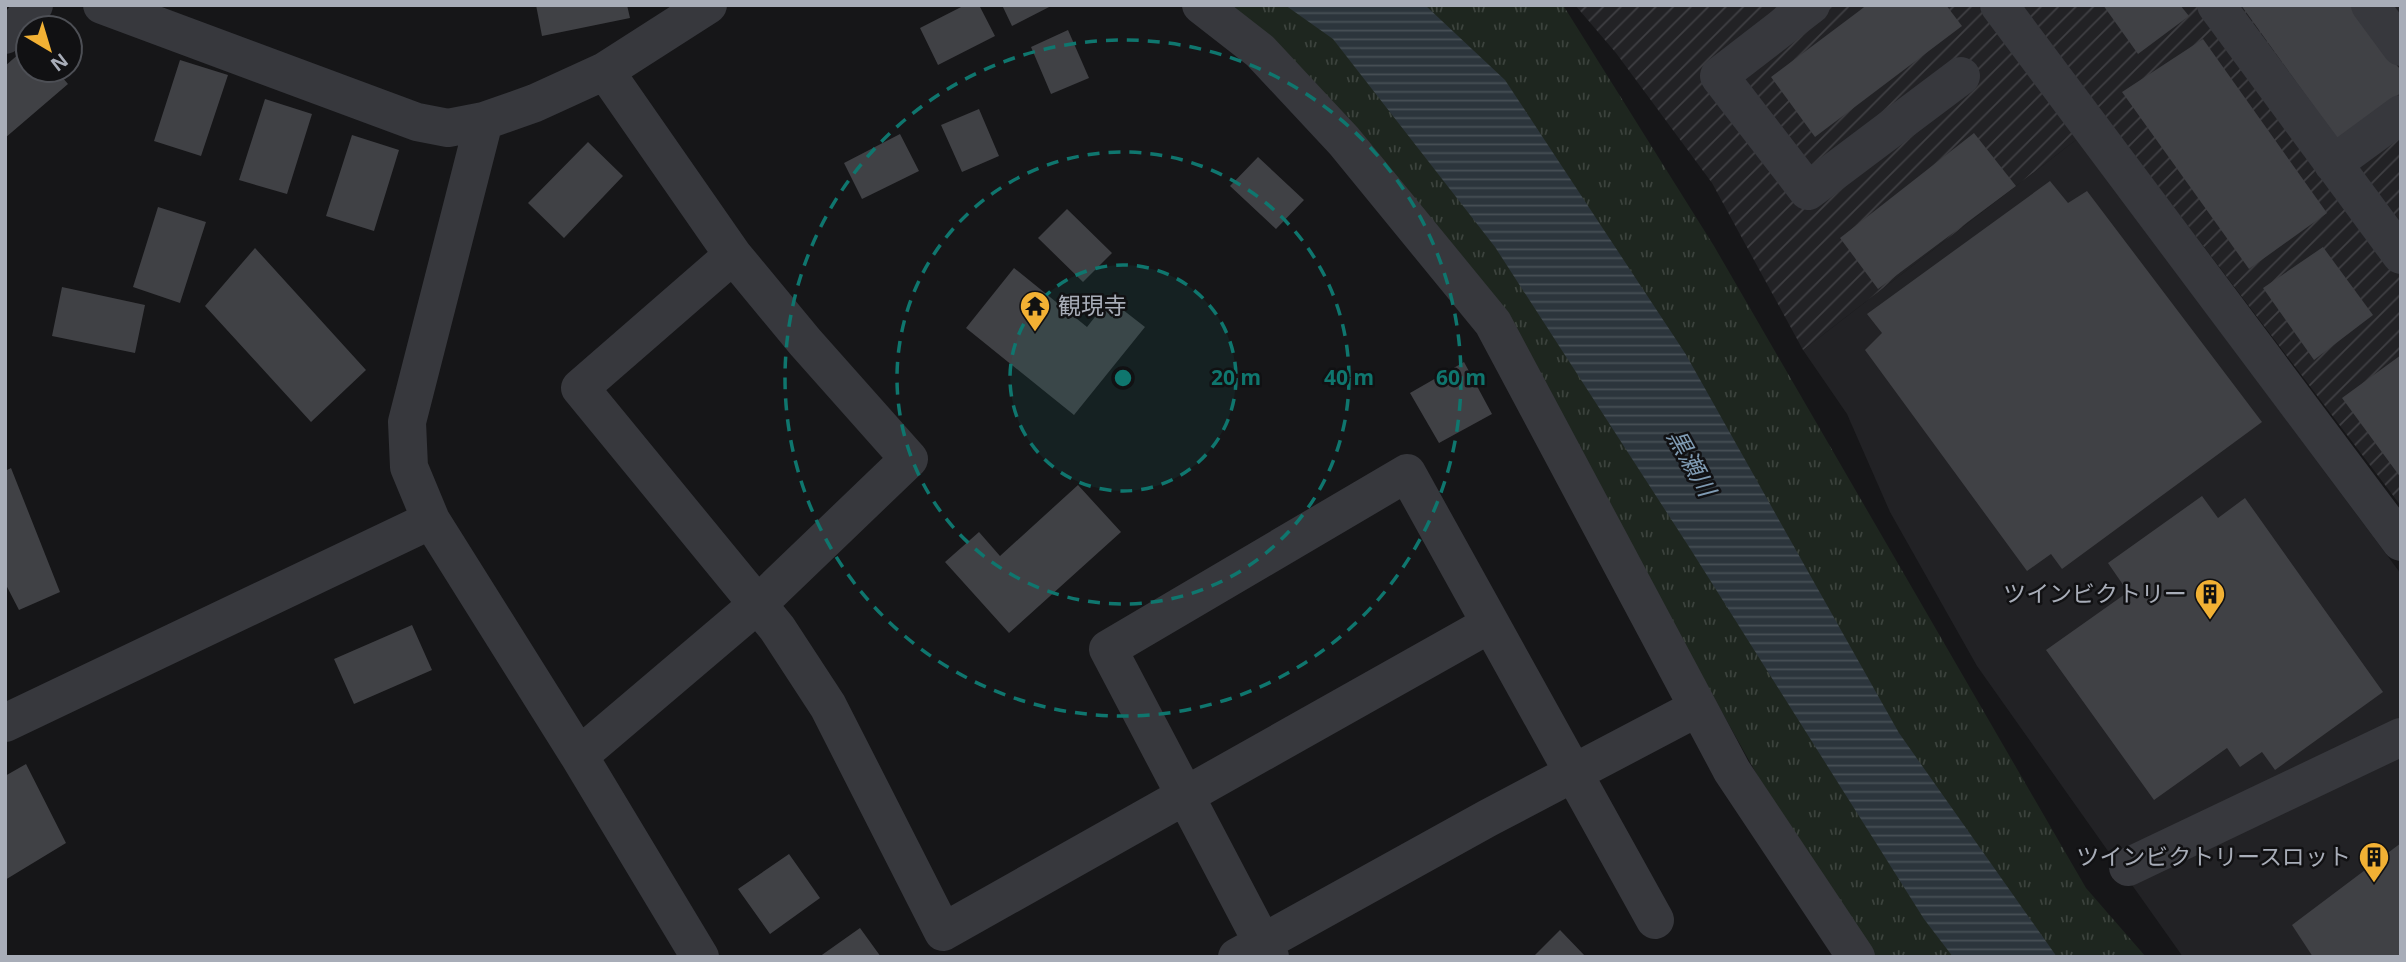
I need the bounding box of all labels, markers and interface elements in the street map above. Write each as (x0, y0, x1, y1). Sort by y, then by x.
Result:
north arrow (14, 14, 84, 84)
text: N (45, 47, 74, 77)
temple icon: 観現寺 (1018, 289, 1052, 333)
place label: 観現寺 (1058, 289, 1127, 321)
text: 20 m (1211, 363, 1261, 391)
text: 40 m (1324, 363, 1374, 391)
text: 60 m (1436, 363, 1486, 391)
centre of rings (1111, 366, 1135, 390)
water label: 黒瀬川 (1660, 423, 1726, 504)
place label: ツインビクトリー (2003, 577, 2187, 609)
building icon: ツインビクトリー (2193, 577, 2227, 621)
place label: ツインビクトリースロット (2076, 840, 2351, 872)
building icon: ツインビクトリースロット (2357, 840, 2391, 884)

